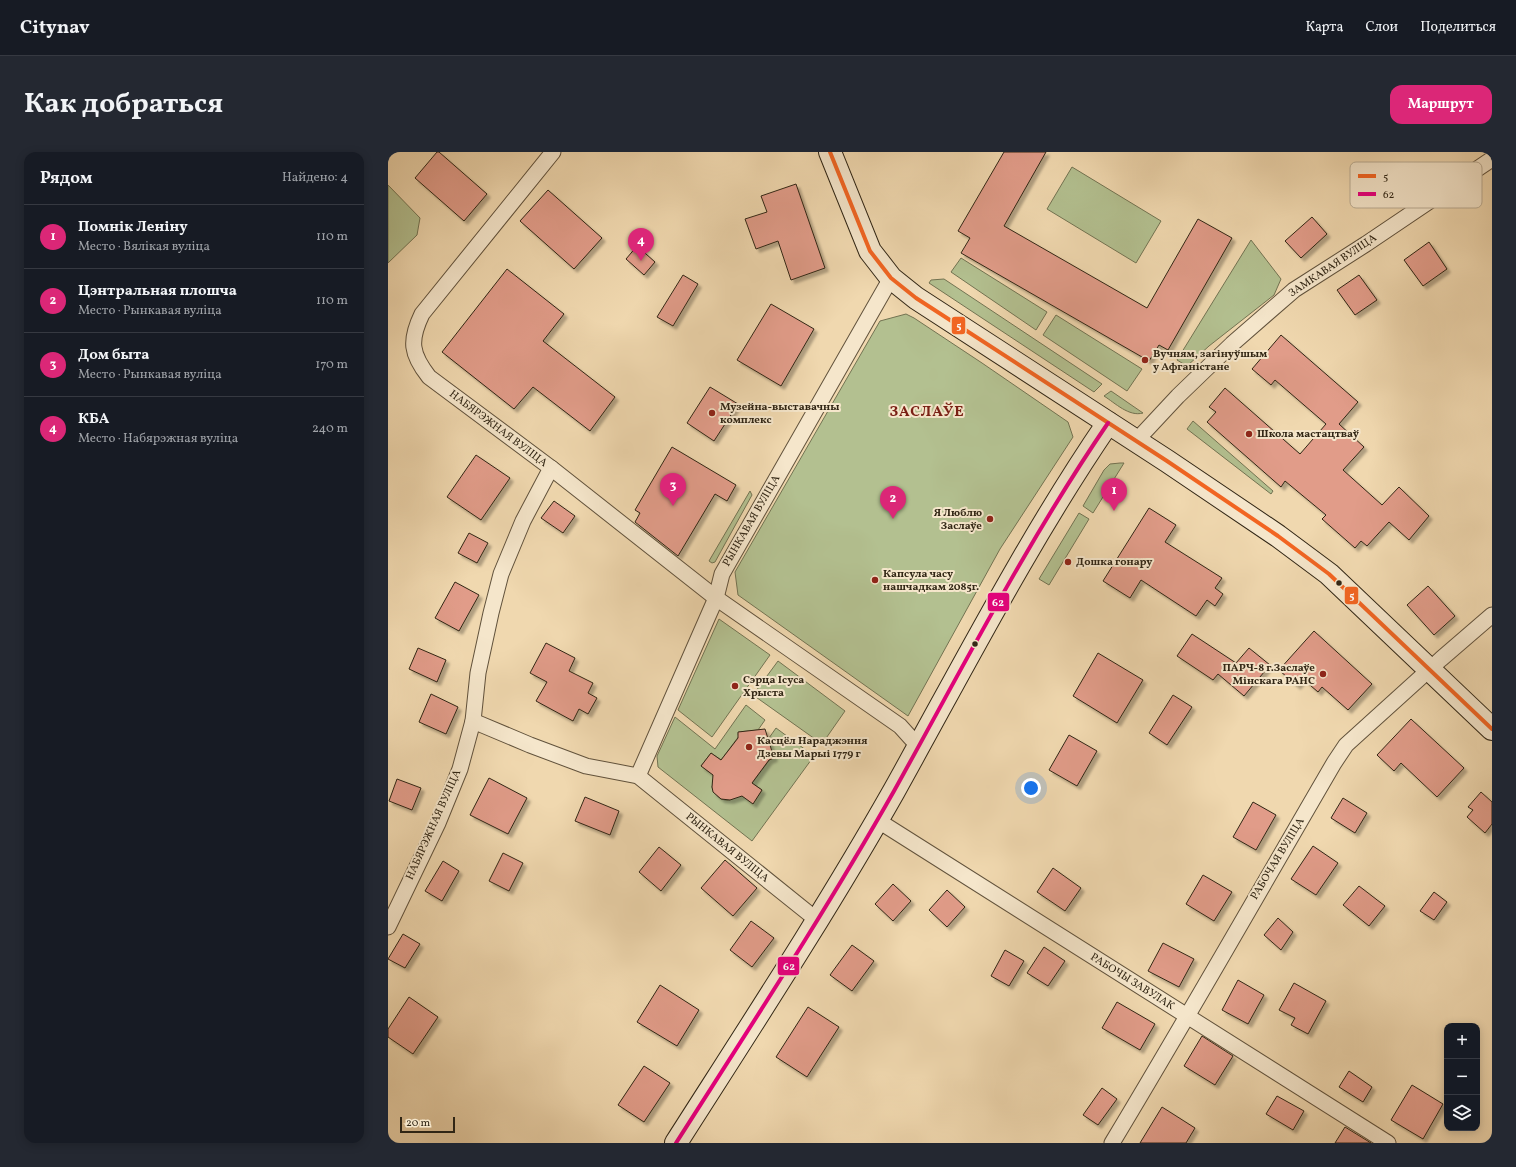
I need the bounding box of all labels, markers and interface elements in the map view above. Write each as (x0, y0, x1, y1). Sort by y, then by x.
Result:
text: Citynav (20, 15, 90, 41)
text: Карта (1305, 18, 1343, 37)
text: Слои (1365, 18, 1398, 37)
text: Поделиться (1420, 18, 1496, 37)
text: Как добраться (24, 85, 223, 124)
button: Маршрут (1390, 85, 1492, 124)
legend (1350, 162, 1482, 208)
text: Рядом (40, 167, 93, 190)
text: Найдено: 4 (282, 169, 348, 187)
text: 5 (1383, 170, 1388, 185)
text: 62 (1383, 188, 1395, 203)
text: Помнік Леніну (78, 217, 188, 238)
text: 1 (50, 228, 56, 246)
text: 110 m (316, 228, 348, 246)
pin: 4 (628, 228, 654, 261)
street label: ЗАМКАВАЯ ВУЛІЦА (1286, 231, 1380, 301)
text: Место · Вялікая вуліца (78, 238, 210, 256)
text: Цэнтральная плошча (78, 281, 237, 302)
text: 2 (50, 292, 56, 310)
text: 110 m (316, 292, 348, 310)
text: Место · Рынкавая вуліца (78, 302, 222, 320)
line badge: 5 (951, 316, 966, 335)
text: 5 (956, 319, 962, 334)
text: Дом быта (78, 345, 149, 366)
place label: Вучням, загінуўшым у Афганістане (1153, 347, 1268, 375)
marker: Вучням, загінуўшым у Афганістане (1140, 355, 1150, 365)
text: 3 (50, 356, 56, 374)
text: 170 m (315, 356, 348, 374)
text: Место · Рынкавая вуліца (78, 366, 222, 384)
street label: НАБЯРЭЖНАЯ ВУЛІЦА (446, 387, 550, 471)
place label: Музейна-выставачны комплекс (720, 400, 839, 428)
district label: ЗАСЛАЎЕ (889, 402, 965, 423)
marker: Музейна-выставачны комплекс (707, 408, 717, 418)
text: КБА (78, 409, 109, 430)
text: 4 (49, 420, 57, 438)
text: 240 m (312, 420, 348, 438)
place label: Школа мастацтваў (1257, 427, 1360, 442)
marker: Школа мастацтваў (1244, 429, 1254, 439)
text: Место · Набярэжная вуліца (78, 430, 238, 448)
street label: РЫНКАВАЯ ВУЛІЦА (720, 472, 784, 569)
pin: 3 (660, 473, 686, 506)
pin: 1 (1101, 478, 1127, 511)
pin: 2 (880, 486, 906, 519)
place label: Я Люблю Заслаўе (934, 506, 982, 534)
marker: Я Люблю Заслаўе (985, 514, 995, 524)
place label: Дошка гонару (1076, 555, 1153, 570)
marker: Дошка гонару (1063, 557, 1073, 567)
place label: Капсула часу нашчадкам 2085г. (883, 567, 979, 595)
marker: Капсула часу нашчадкам 2085г. (870, 575, 880, 585)
unlabelled marker (1334, 578, 1344, 588)
line badge: 5 (1344, 586, 1359, 605)
text: 5 (1349, 589, 1355, 604)
line badge: 62 (987, 592, 1010, 612)
text: 62 (992, 596, 1004, 611)
unlabelled marker (970, 639, 980, 649)
place label: ПАРЧ-8 г.Заслаўе Мінскага РАНС (1222, 661, 1315, 689)
marker: ПАРЧ-8 г.Заслаўе Мінскага РАНС (1318, 669, 1328, 679)
place label: Сэрца Ісуса Хрыста (743, 673, 804, 701)
marker: Сэрца Ісуса Хрыста (730, 681, 740, 691)
place label: Касцёл Нараджэння Дзевы Марыі 1779 г (757, 734, 867, 762)
marker: Касцёл Нараджэння Дзевы Марыі 1779 г (744, 742, 754, 752)
street label: НАБЯРЭЖНАЯ ВУЛІЦА (403, 767, 465, 883)
your location (1021, 778, 1041, 798)
street label: РЫНКАВАЯ ВУЛІЦА (682, 810, 772, 886)
street label: РАБОЧАЯ ВУЛІЦА (1248, 815, 1309, 903)
street label: РАБОЧЫ ЗАВУЛАК (1087, 950, 1177, 1014)
line badge: 62 (777, 956, 800, 976)
text: 62 (783, 960, 795, 975)
map controls (1444, 1023, 1480, 1131)
button: + (1444, 1023, 1480, 1059)
button: − (1444, 1059, 1480, 1095)
button: layers (1444, 1095, 1480, 1131)
scale bar (400, 1115, 455, 1134)
text: 20 m (406, 1116, 430, 1131)

